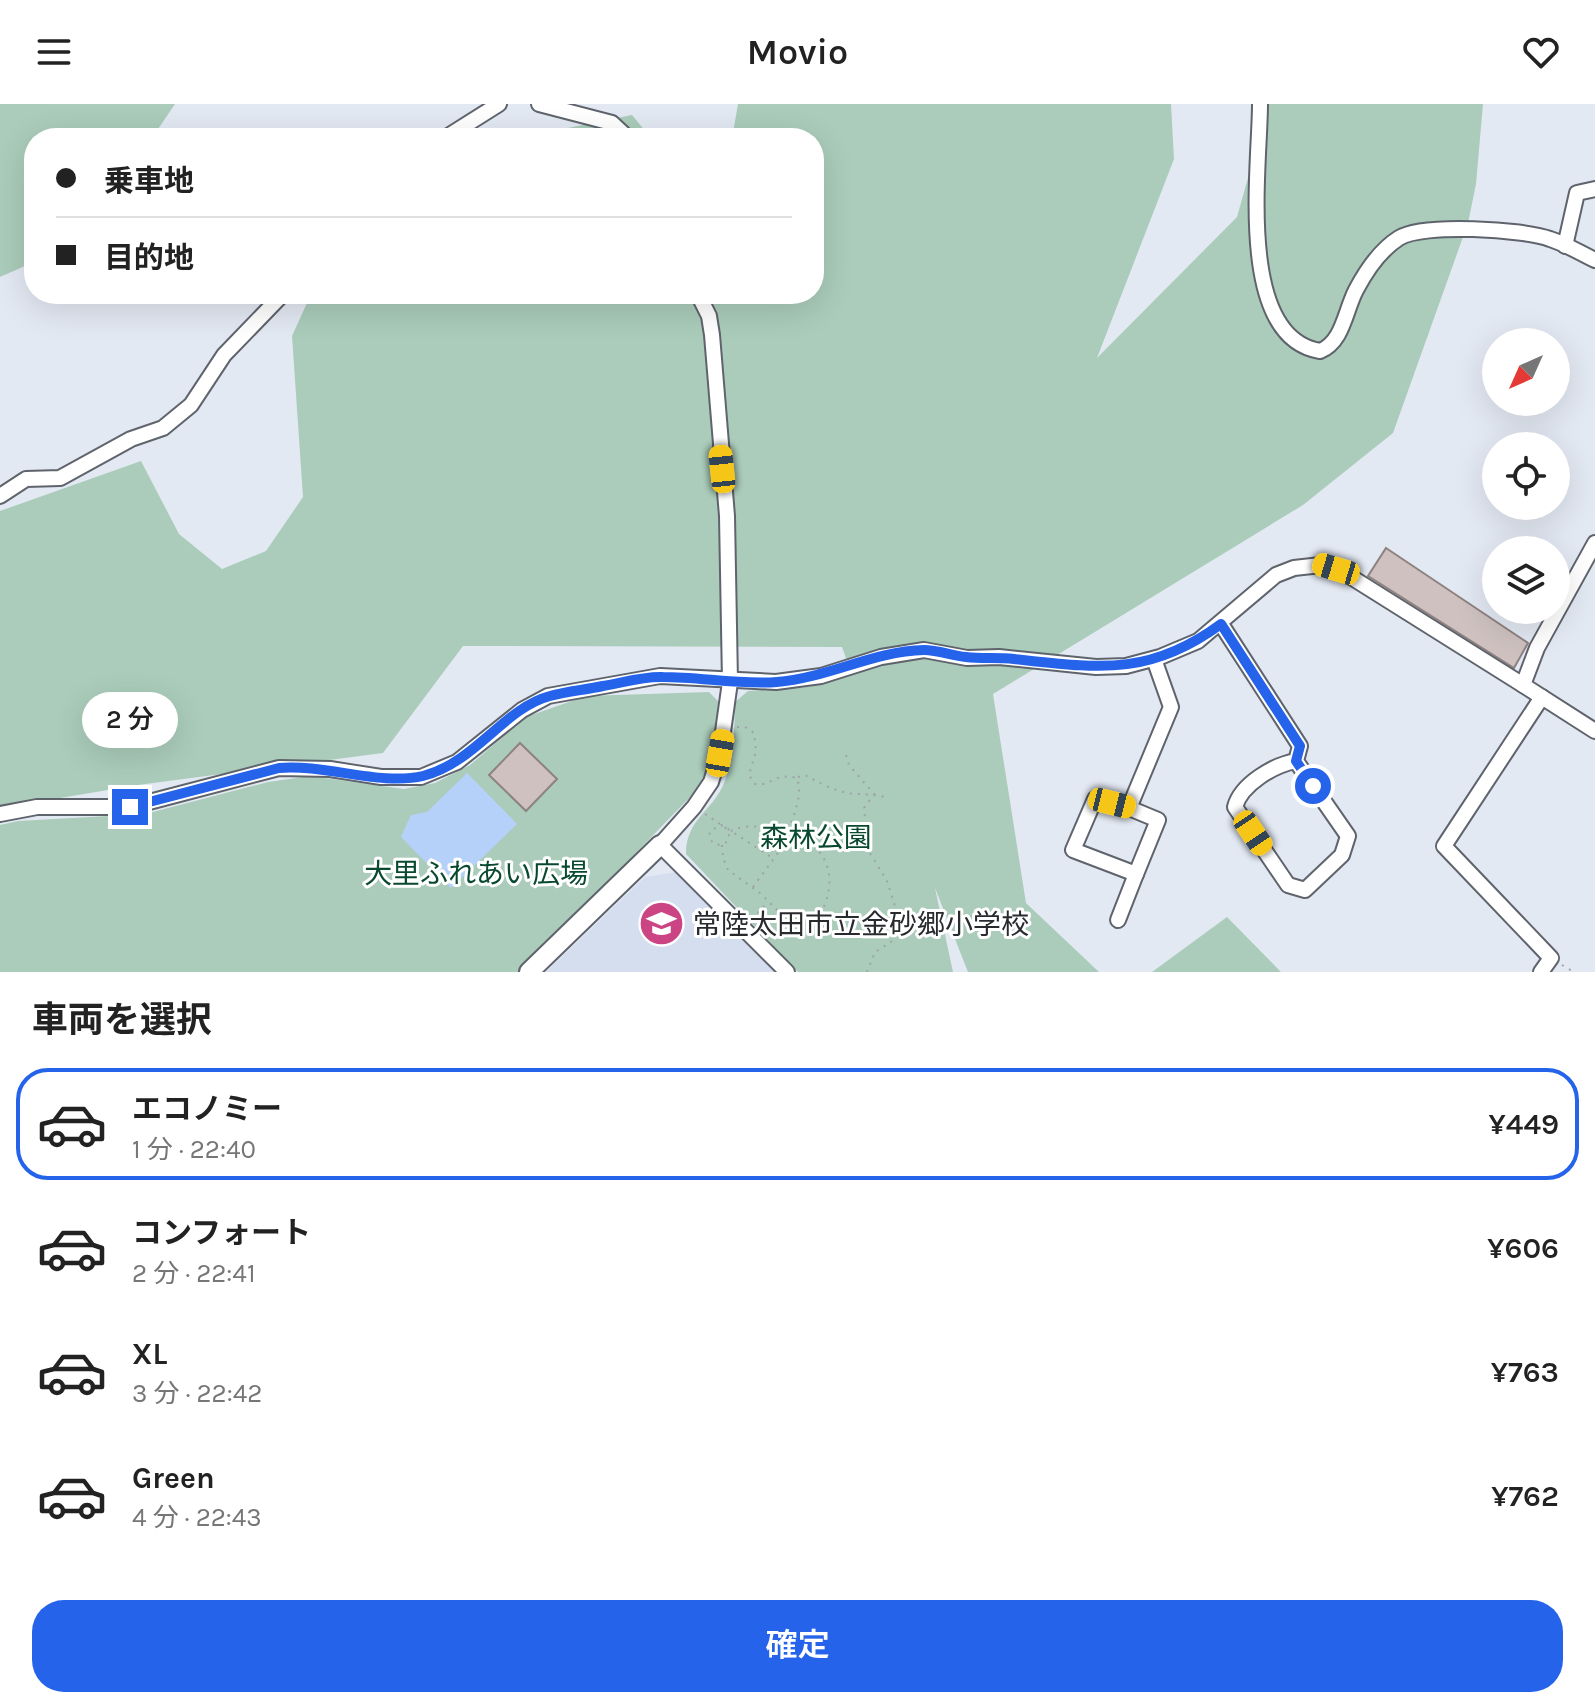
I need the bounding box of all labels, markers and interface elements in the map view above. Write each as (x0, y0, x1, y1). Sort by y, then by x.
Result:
icon: menu (32, 30, 76, 74)
icon: heart (1519, 30, 1563, 74)
text: Movio (747, 31, 848, 73)
text: 乗車地 (104, 163, 194, 199)
text: 目的地 (104, 240, 194, 276)
north arrow (1482, 328, 1570, 416)
map controls (1482, 328, 1570, 624)
button: locate (1482, 432, 1570, 520)
car (708, 444, 736, 494)
button: layers (1482, 536, 1570, 624)
car (1310, 551, 1362, 587)
callout: 2 分 (82, 691, 178, 747)
text: 2 分 (106, 704, 154, 735)
car (704, 727, 736, 779)
route start (1295, 768, 1331, 804)
car (1086, 786, 1138, 820)
route end (112, 789, 148, 825)
car (1230, 806, 1276, 860)
park label: 森林公園 (760, 821, 872, 854)
park label: 大里ふれあい広場 (364, 857, 588, 890)
school or university icon: 常陸太田市立金砂郷小学校 (638, 900, 686, 948)
place label: 常陸太田市立金砂郷小学校 (693, 908, 1029, 941)
text: 車両を選択 (32, 999, 212, 1041)
icon: car (36, 1088, 108, 1160)
text: エコノミー (132, 1091, 282, 1127)
text: ¥449 (1489, 1106, 1559, 1142)
text: 1 分 · 22:40 (132, 1134, 256, 1165)
icon: car (36, 1212, 108, 1284)
text: コンフォート (132, 1215, 311, 1251)
text: ¥606 (1487, 1230, 1559, 1266)
text: 2 分 · 22:41 (132, 1258, 255, 1289)
icon: car (36, 1336, 108, 1408)
text: XL (132, 1336, 167, 1372)
text: ¥763 (1491, 1354, 1559, 1390)
text: 3 分 · 22:42 (132, 1378, 262, 1409)
icon: car (36, 1460, 108, 1532)
text: Green (132, 1460, 215, 1496)
text: ¥762 (1491, 1478, 1559, 1514)
text: 4 分 · 22:43 (132, 1502, 262, 1533)
button: 確定 (32, 1600, 1563, 1692)

